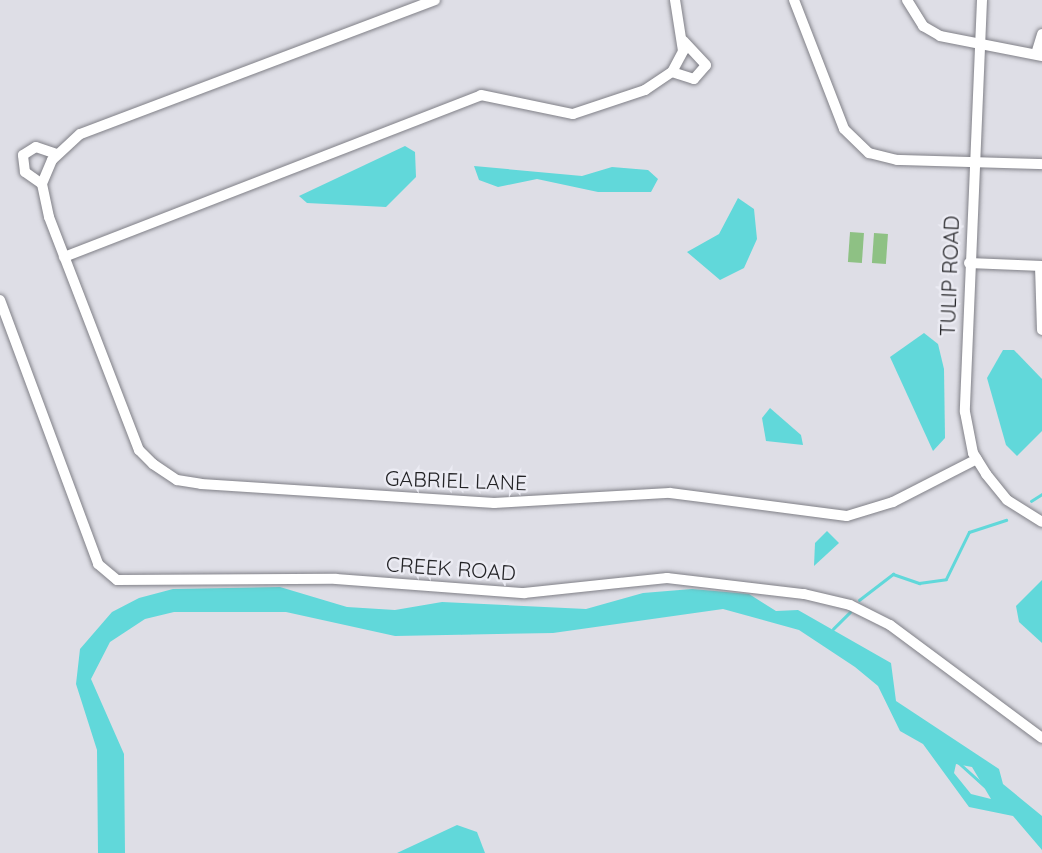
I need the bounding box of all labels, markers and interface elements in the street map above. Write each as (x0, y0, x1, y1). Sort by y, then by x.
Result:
street label: TULIP ROAD (934, 215, 964, 337)
street label: GABRIEL LANE (385, 465, 527, 495)
street label: CREEK ROAD (385, 551, 517, 585)

